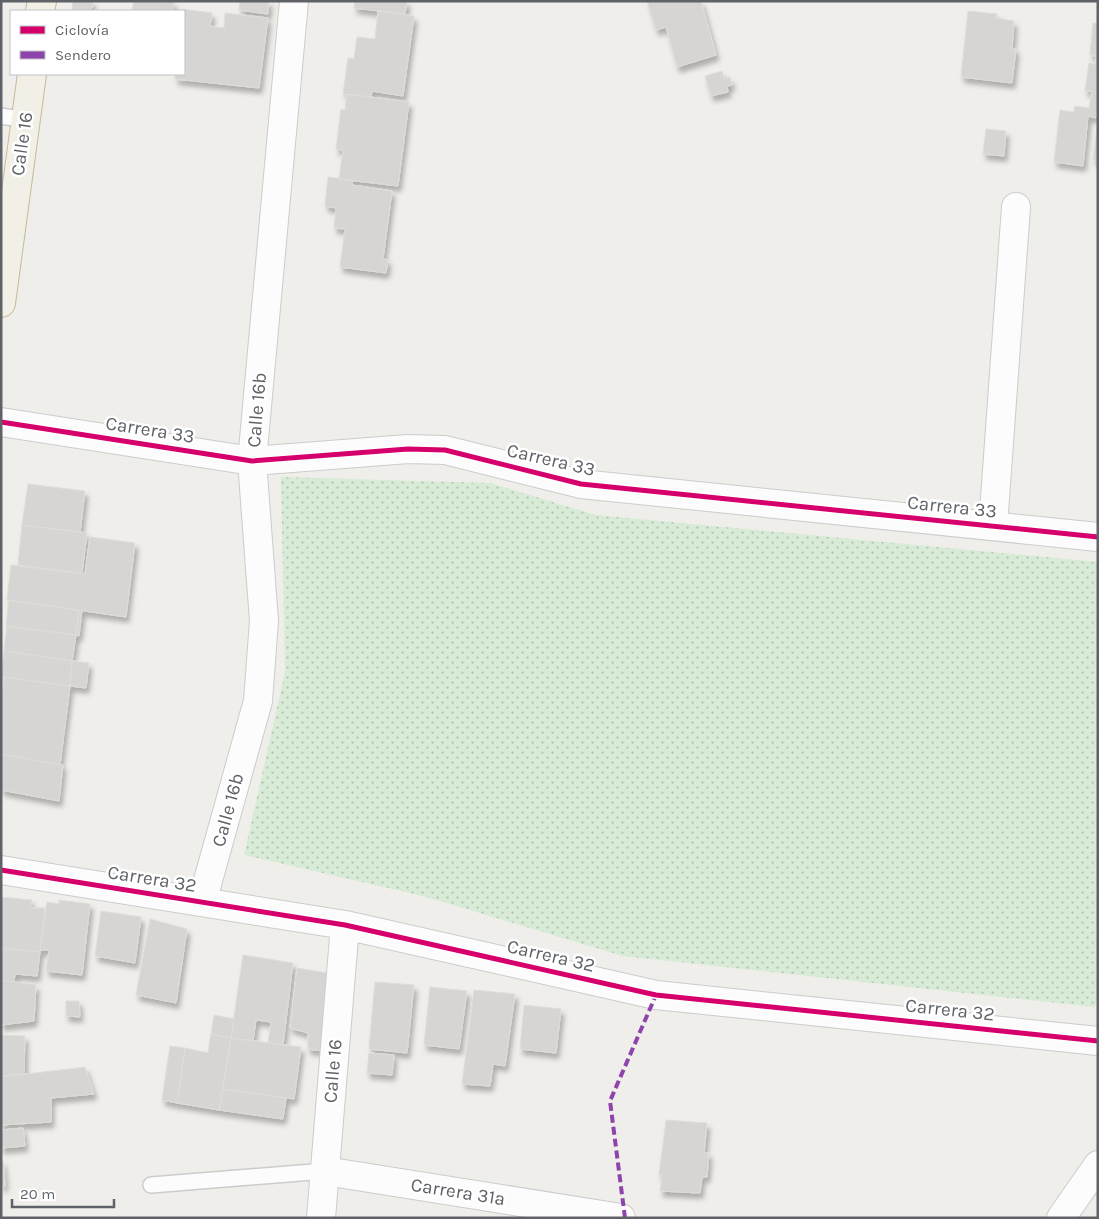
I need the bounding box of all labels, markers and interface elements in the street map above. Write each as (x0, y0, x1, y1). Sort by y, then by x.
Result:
legend (10, 10, 185, 75)
text: Ciclovía (55, 21, 109, 39)
text: Sendero (55, 46, 111, 64)
street label: Calle 16 (7, 111, 37, 177)
street label: Calle 16b (243, 371, 271, 449)
street label: Carrera 33 (104, 412, 196, 448)
street label: Carrera 33 (505, 439, 597, 481)
street label: Carrera 33 (906, 491, 998, 523)
street label: Calle 16b (208, 771, 248, 849)
street label: Carrera 32 (106, 861, 198, 897)
street label: Carrera 32 (505, 935, 597, 977)
street label: Carrera 32 (904, 994, 996, 1026)
street label: Calle 16 (319, 1038, 347, 1104)
street label: Carrera 31a (409, 1174, 507, 1210)
scale bar (12, 1176, 115, 1208)
text: 20 m (20, 1185, 55, 1203)

